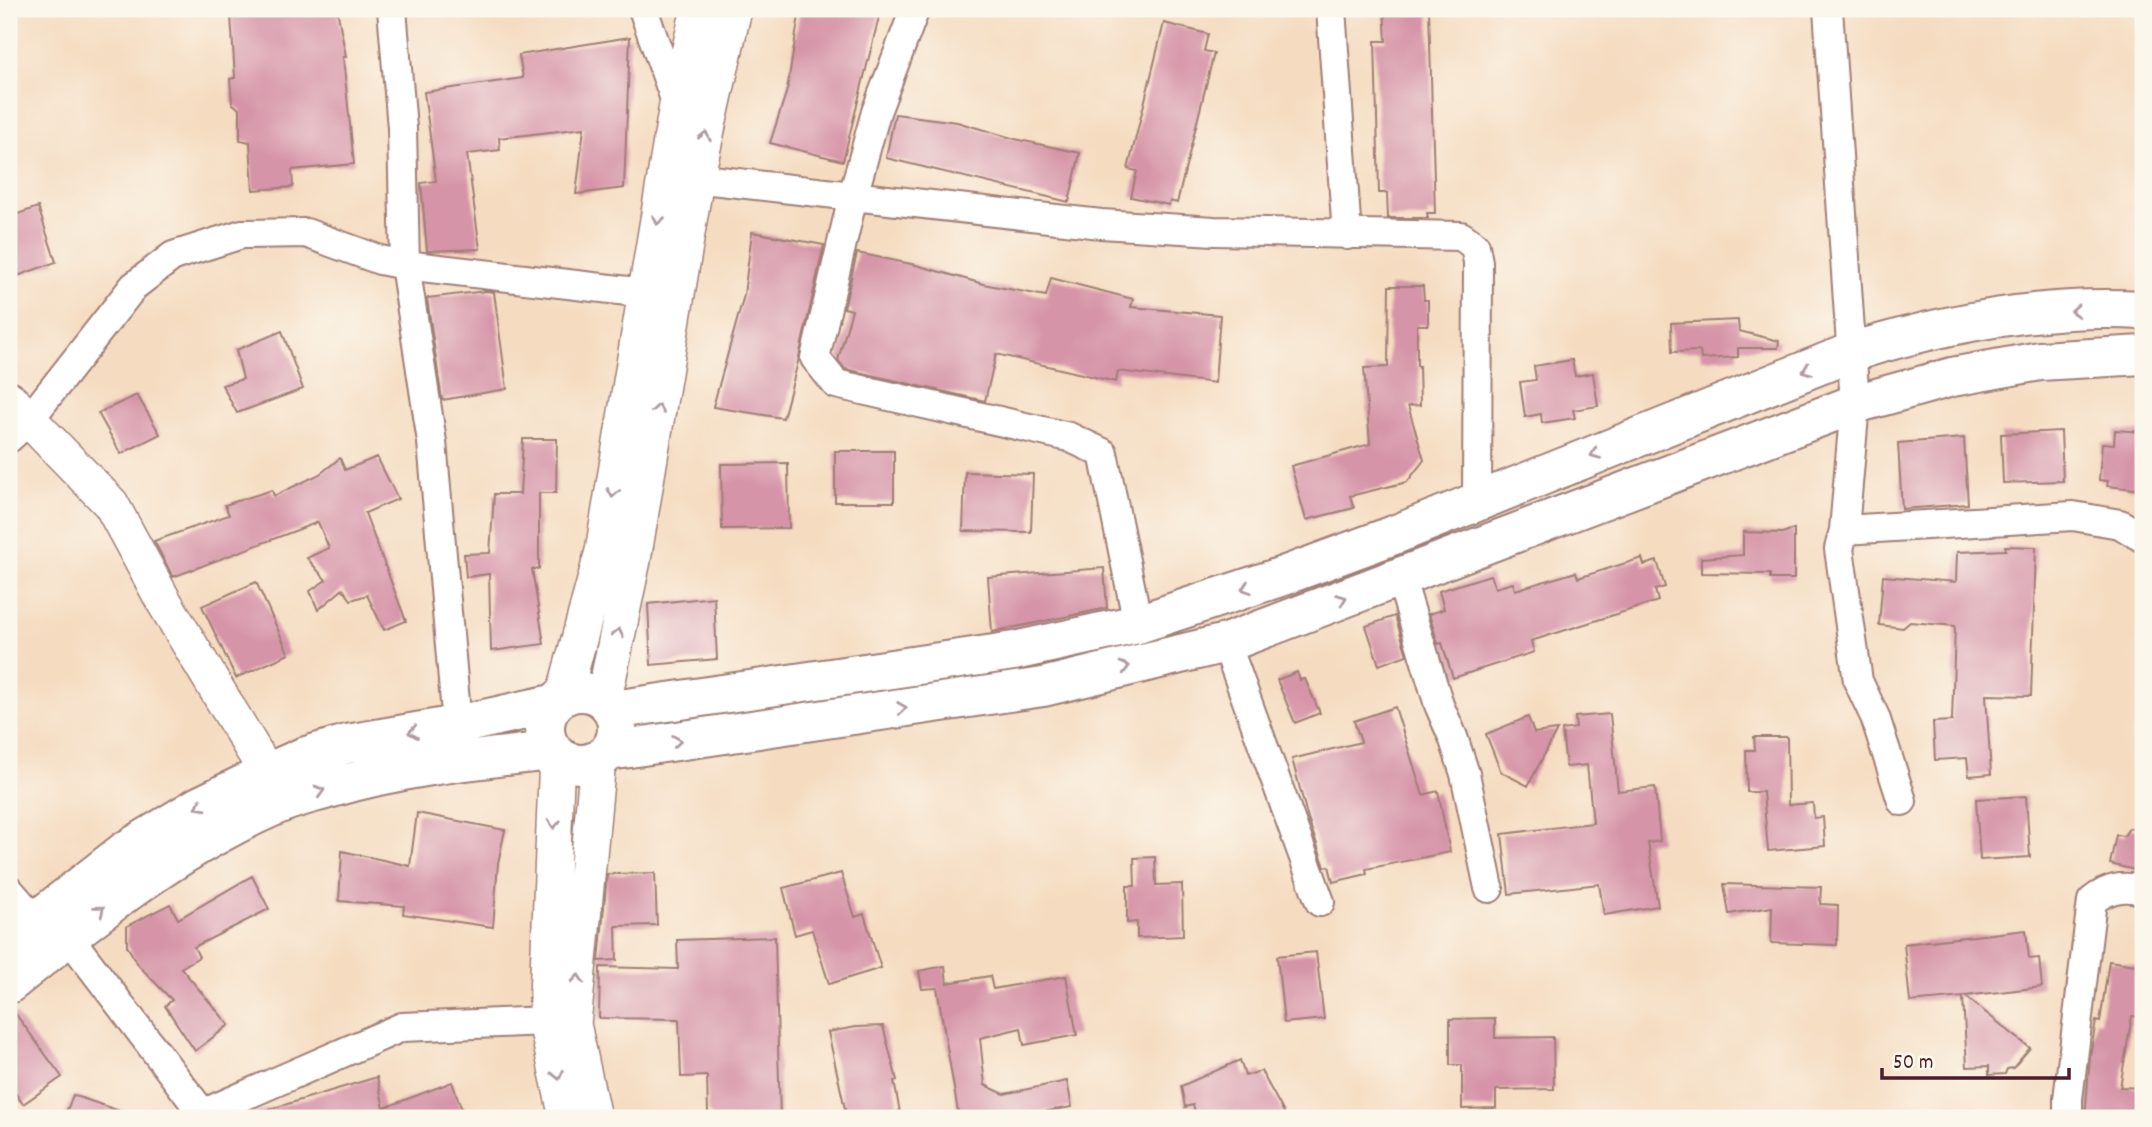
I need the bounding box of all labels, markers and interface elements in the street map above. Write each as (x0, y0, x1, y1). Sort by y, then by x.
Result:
one-way arrow (697, 130, 712, 142)
one-way arrow (651, 214, 666, 226)
one-way arrow (2069, 303, 2080, 318)
one-way arrow (1801, 362, 1813, 376)
one-way arrow (650, 403, 665, 414)
one-way arrow (1590, 446, 1602, 460)
one-way arrow (606, 487, 621, 499)
one-way arrow (1240, 580, 1252, 595)
one-way arrow (1335, 593, 1347, 607)
one-way arrow (610, 627, 625, 639)
one-way arrow (1119, 661, 1131, 675)
one-way arrow (896, 700, 907, 715)
one-way arrow (408, 724, 419, 739)
one-way arrow (671, 734, 682, 749)
one-way arrow (314, 785, 326, 799)
one-way arrow (195, 797, 207, 811)
one-way arrow (547, 819, 562, 830)
one-way arrow (92, 906, 104, 919)
one-way arrow (570, 973, 585, 985)
scale bar (1882, 1036, 2070, 1080)
text: 50 m (1893, 1049, 1933, 1079)
one-way arrow (549, 1069, 564, 1081)

